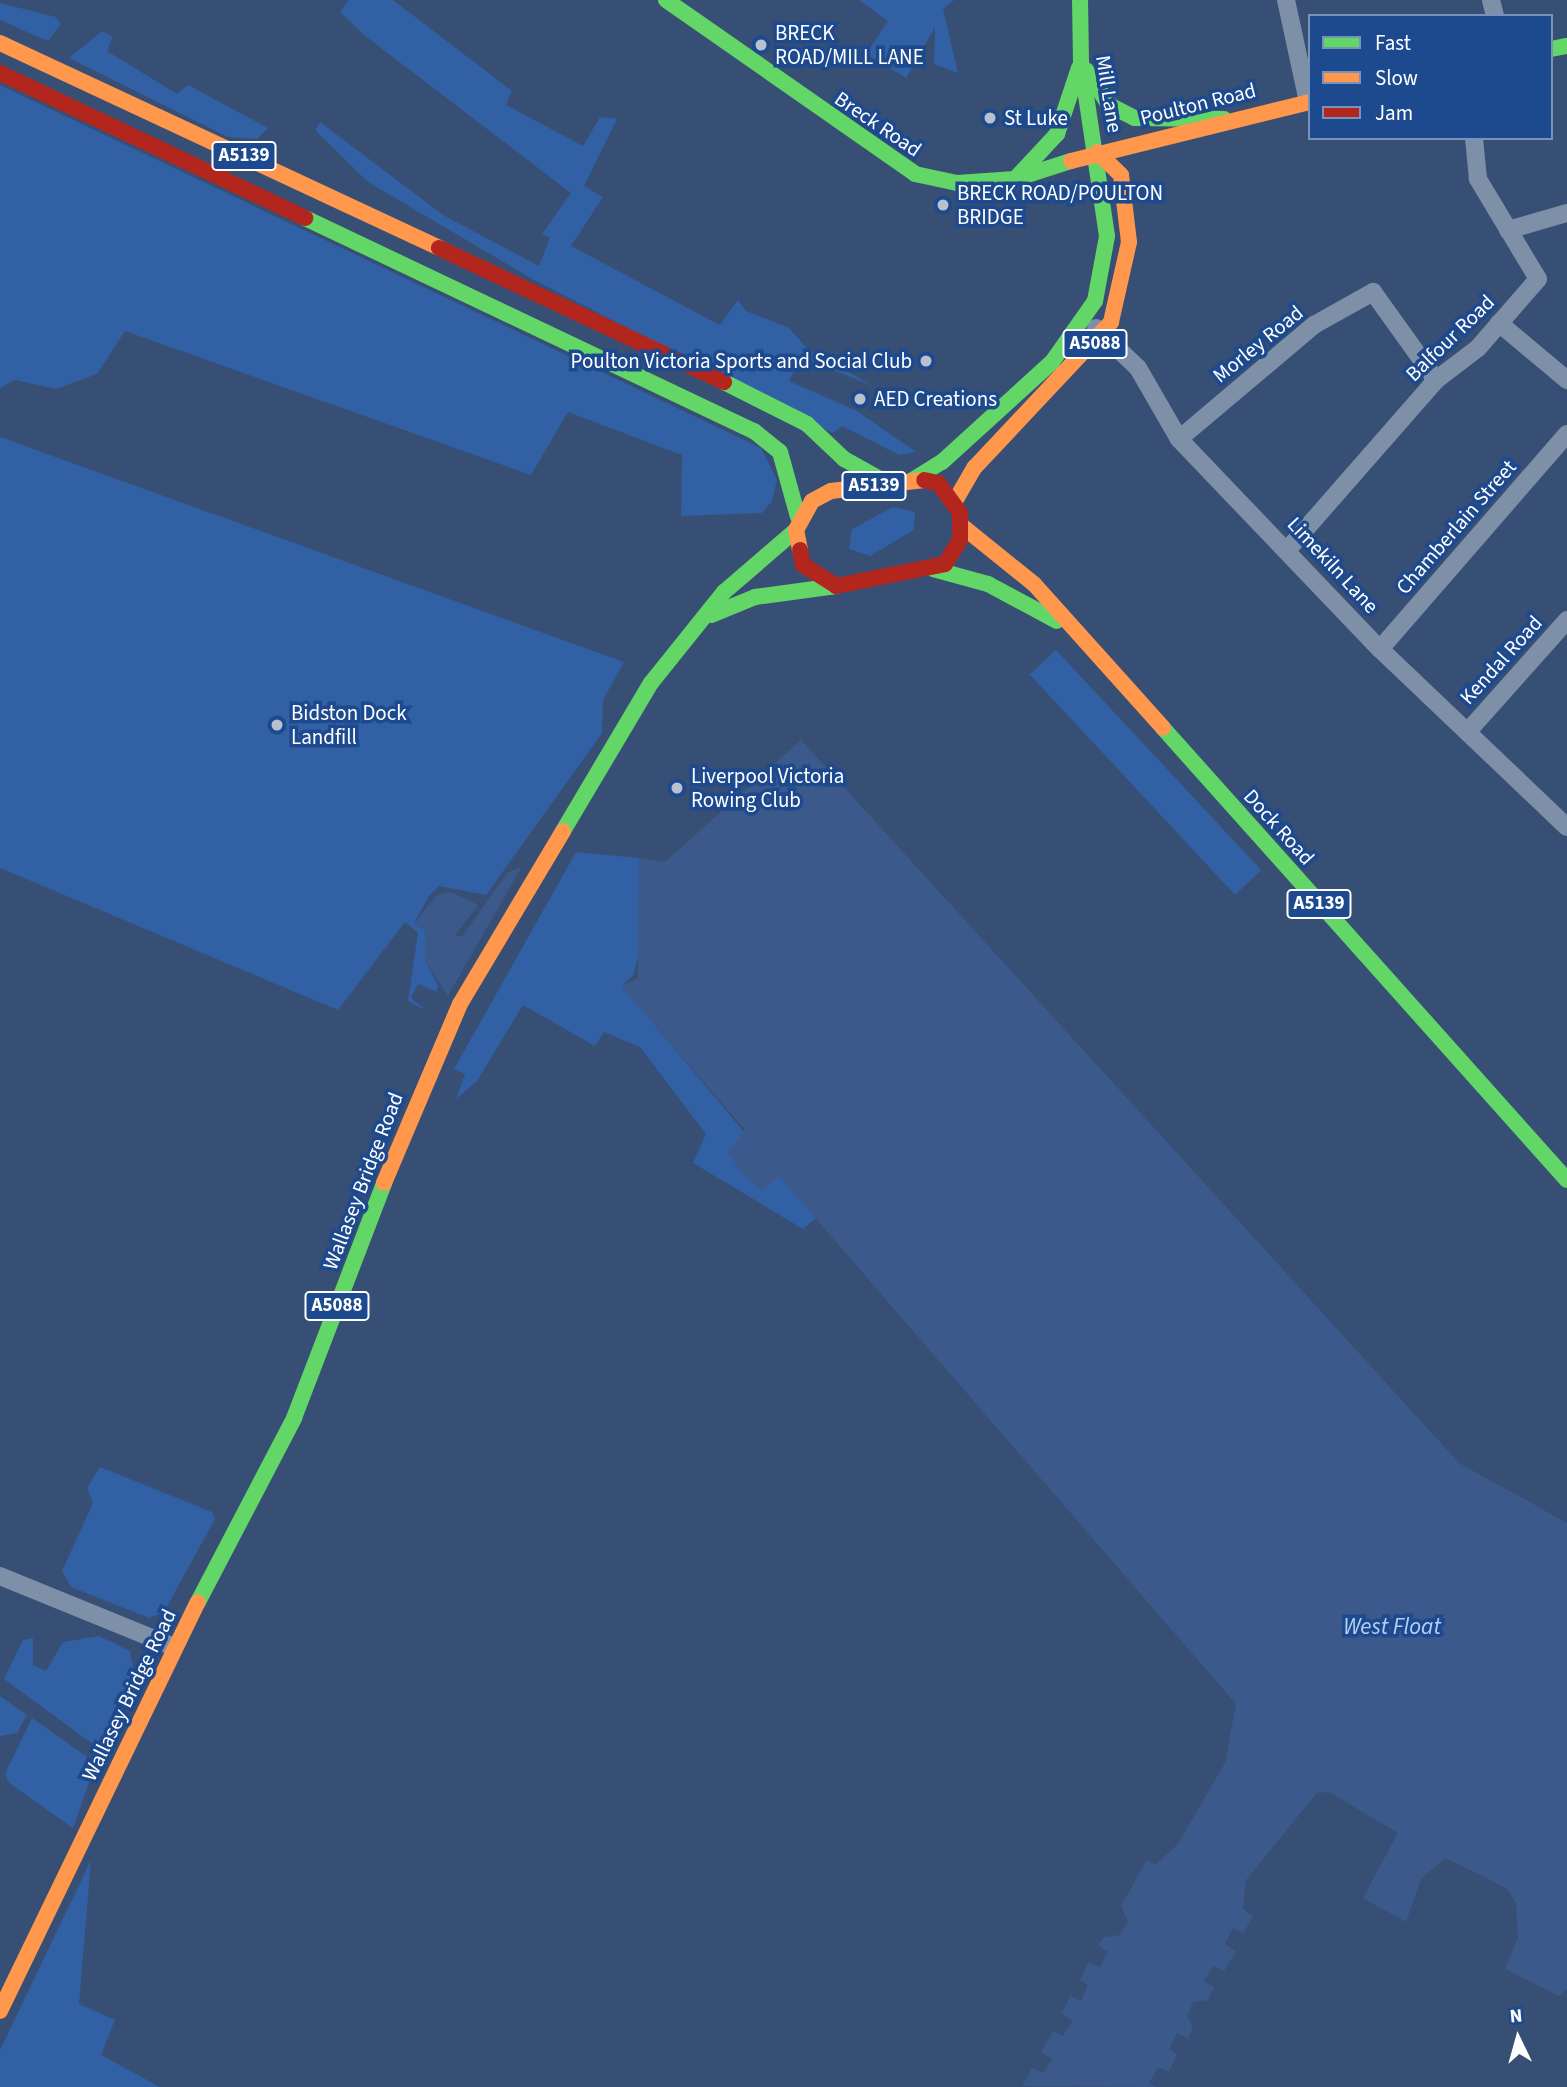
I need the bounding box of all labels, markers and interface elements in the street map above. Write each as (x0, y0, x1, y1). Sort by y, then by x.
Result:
legend (1308, 14, 1553, 140)
place label: BRECK ROAD/MILL LANE (775, 20, 924, 70)
text: Fast (1375, 28, 1411, 58)
marker: BRECK ROAD/MILL LANE (753, 37, 769, 53)
street label: Mill Lane (1090, 53, 1128, 135)
text: Slow (1375, 63, 1418, 93)
street label: Poulton Road (1137, 77, 1259, 131)
street label: Breck Road (830, 86, 926, 162)
text: Jam (1375, 98, 1413, 128)
place label: St Luke (1004, 105, 1068, 131)
marker: St Luke (982, 110, 998, 126)
road number: A5139 (211, 140, 277, 172)
place label: BRECK ROAD/POULTON BRIDGE (957, 180, 1163, 230)
marker: BRECK ROAD/POULTON BRIDGE (935, 197, 951, 213)
street label: Balfour Road (1400, 289, 1500, 387)
street label: Morley Road (1208, 300, 1308, 388)
road number: A5088 (1062, 328, 1128, 360)
place label: Poulton Victoria Sports and Social Club (571, 348, 912, 374)
marker: Poulton Victoria Sports and Social Club (918, 353, 934, 369)
place label: AED Creations (874, 386, 997, 412)
marker: AED Creations (852, 391, 868, 407)
street label: Chamberlain Street (1391, 455, 1521, 599)
road number: A5139 (841, 471, 907, 502)
street label: Limekiln Lane (1282, 512, 1384, 618)
street label: Kendal Road (1455, 610, 1547, 710)
place label: Bidston Dock Landfill (291, 700, 407, 750)
marker: Bidston Dock Landfill (269, 717, 285, 733)
place label: Liverpool Victoria Rowing Club (691, 763, 844, 813)
marker: Liverpool Victoria Rowing Club (669, 780, 685, 796)
street label: Dock Road (1238, 784, 1320, 870)
road number: A5139 (1286, 888, 1352, 920)
street label: Wallasey Bridge Road (318, 1089, 408, 1273)
road number: A5088 (304, 1290, 370, 1322)
street label: Wallasey Bridge Road (77, 1605, 181, 1785)
water label: West Float (1343, 1613, 1441, 1641)
north arrow (1483, 2003, 1553, 2073)
text: N (1509, 2003, 1524, 2031)

